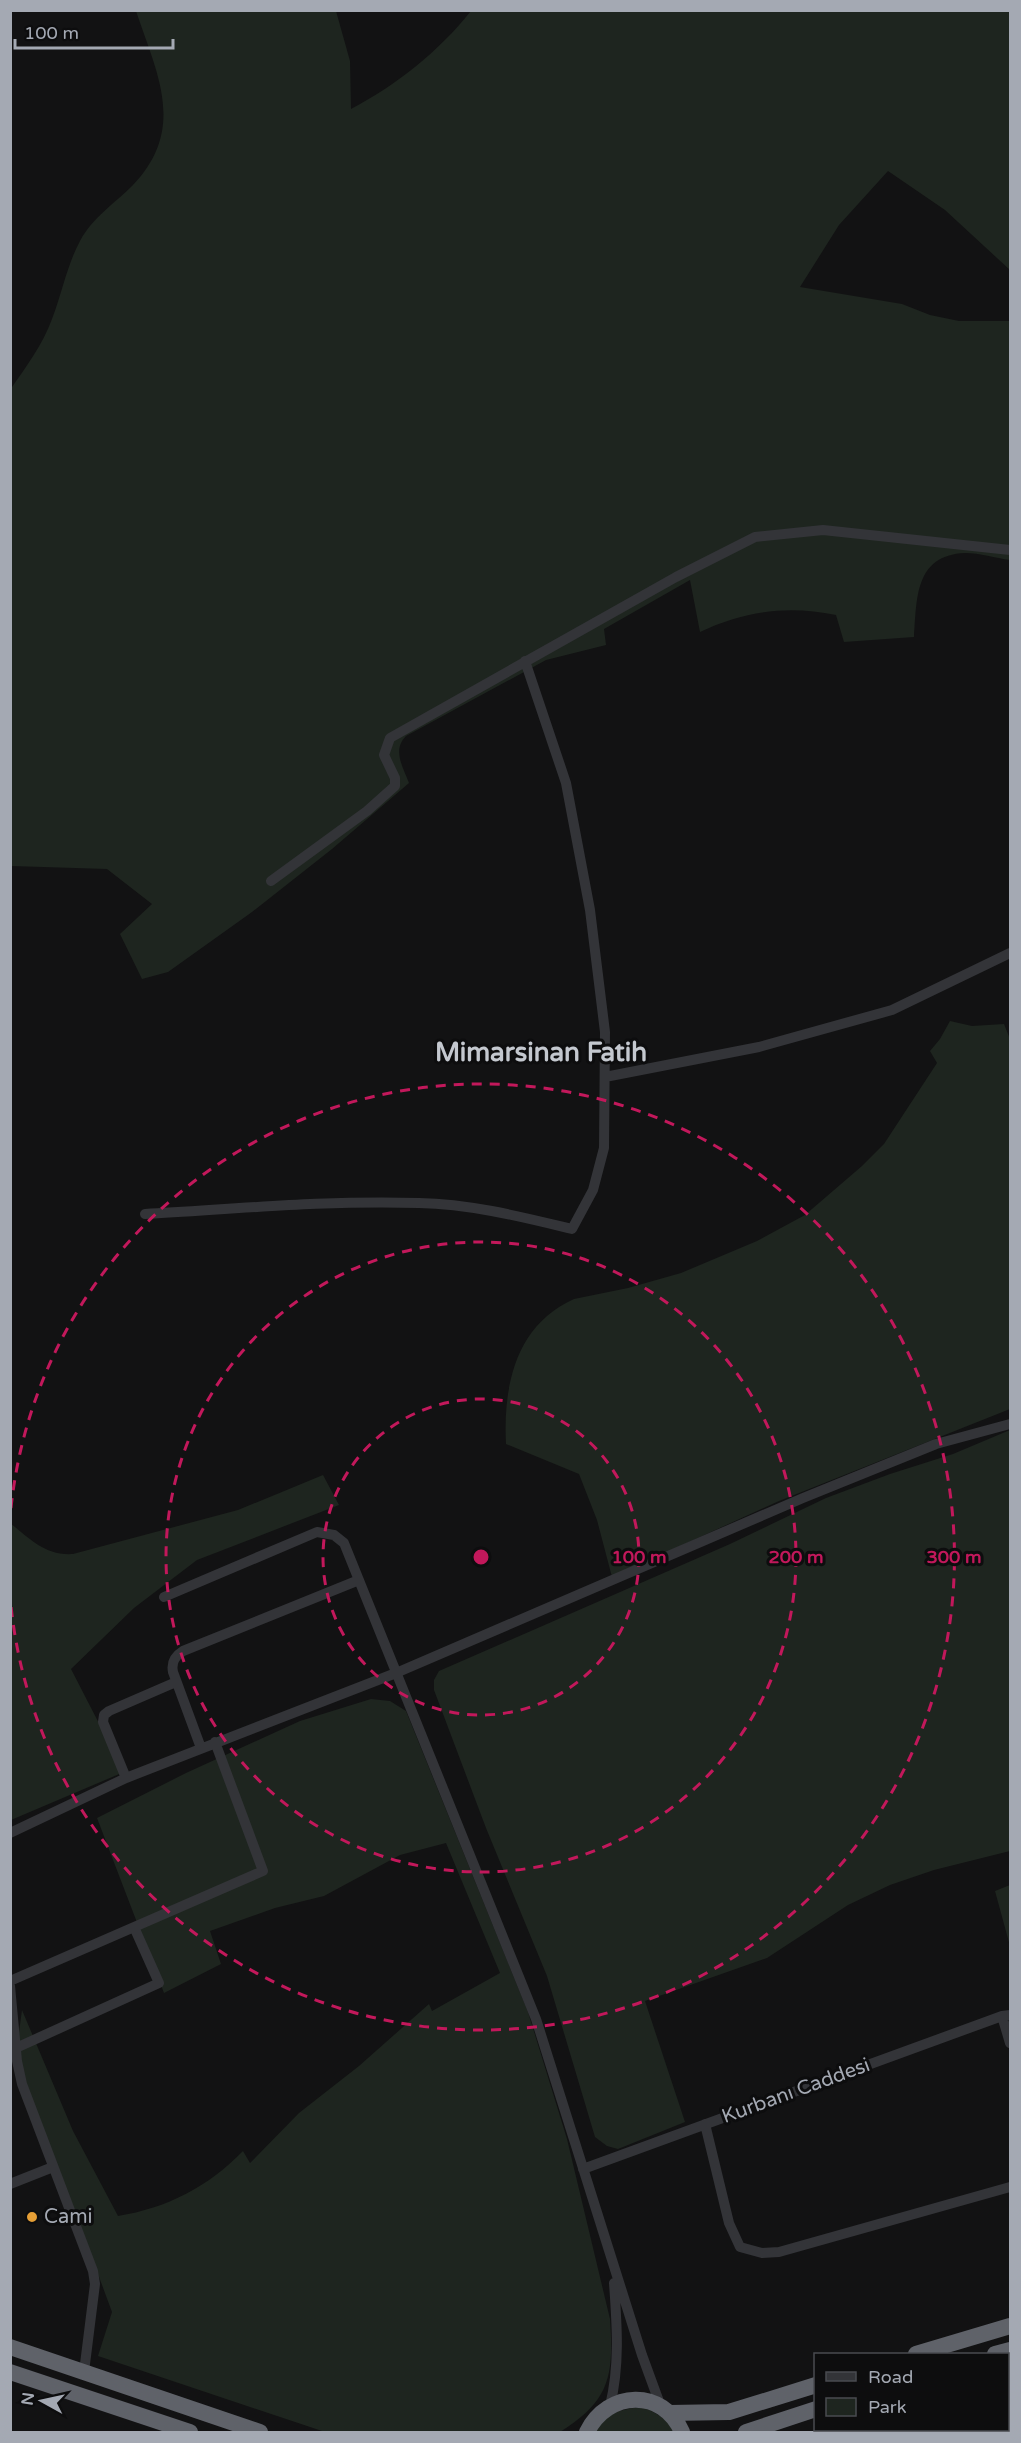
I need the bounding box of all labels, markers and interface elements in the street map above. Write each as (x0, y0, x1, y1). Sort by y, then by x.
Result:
scale bar (15, 12, 172, 50)
text: 100 m (24, 22, 79, 44)
district label: Mimarsinan Fatih (435, 1037, 647, 1068)
text: 100 m (611, 1546, 667, 1568)
text: 200 m (768, 1546, 824, 1568)
text: 300 m (926, 1546, 982, 1568)
centre of rings (471, 1547, 491, 1567)
street label: Kurbanı Caddesi (719, 2053, 873, 2129)
place label: Cami (44, 2205, 92, 2229)
marker: Cami (25, 2210, 39, 2224)
legend (814, 2353, 1009, 2431)
text: Road (868, 2366, 913, 2388)
north arrow (12, 2371, 72, 2431)
text: N (17, 2391, 39, 2407)
text: Park (868, 2396, 907, 2418)

